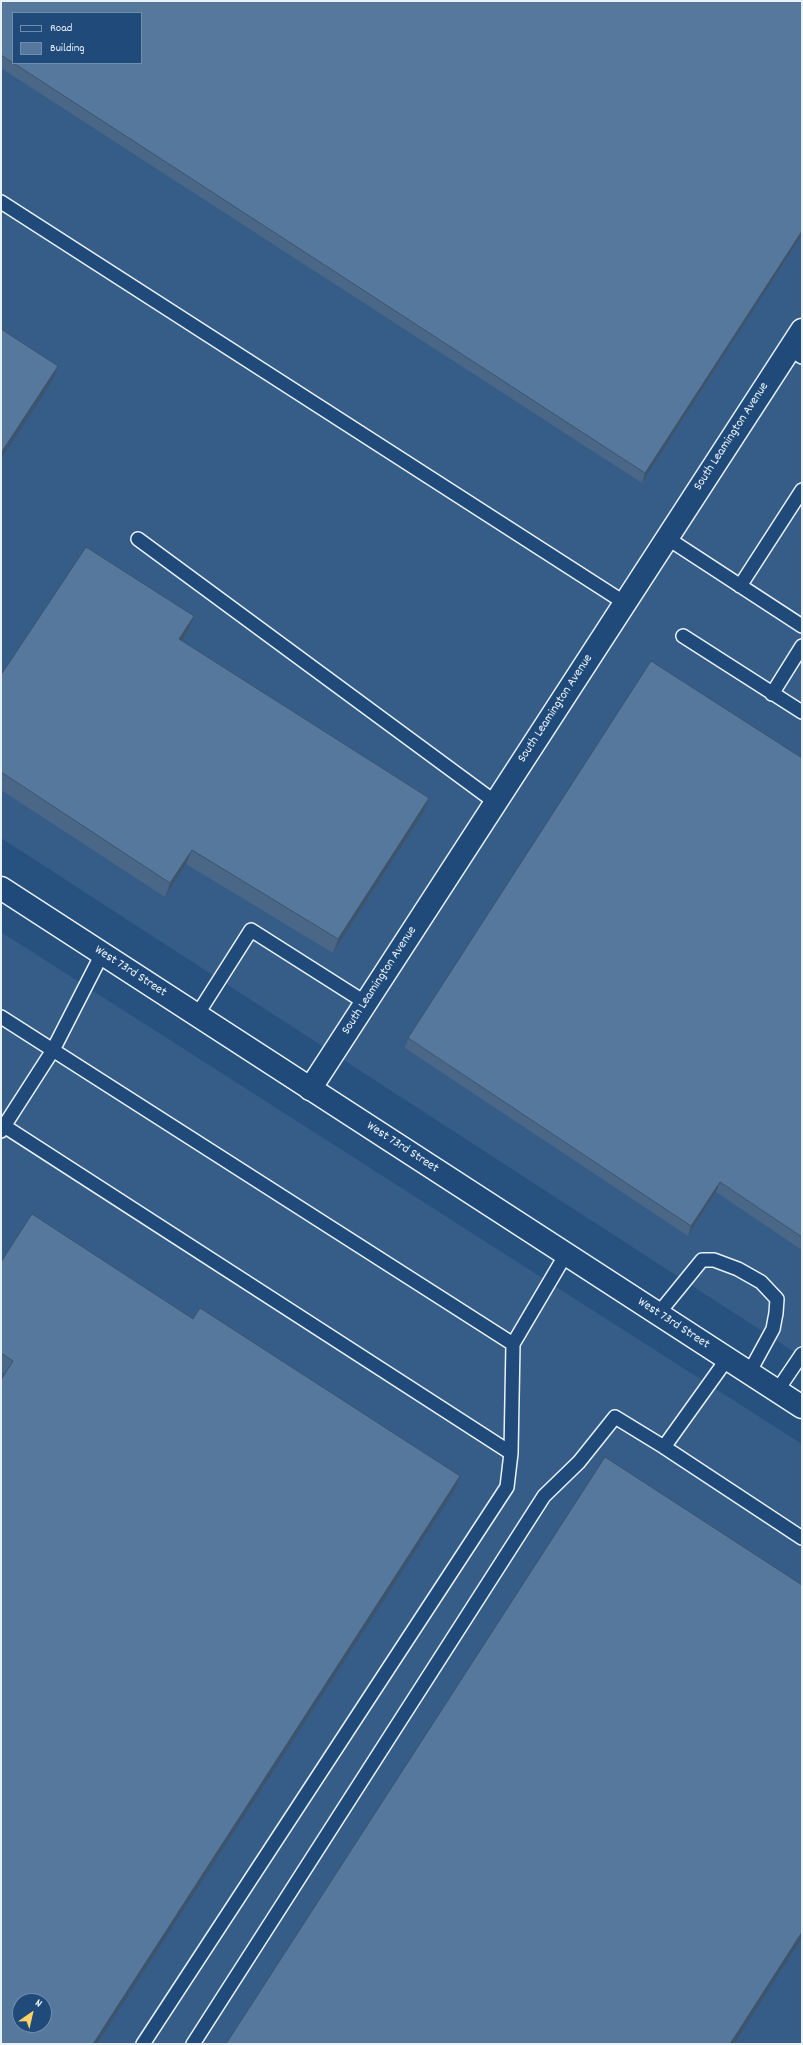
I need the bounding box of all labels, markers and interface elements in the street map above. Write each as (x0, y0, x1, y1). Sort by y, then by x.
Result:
legend (12, 12, 142, 64)
text: Road (50, 20, 72, 37)
text: Building (50, 40, 85, 57)
street label: South Leamington Avenue (691, 380, 773, 494)
street label: South Leamington Avenue (515, 652, 597, 766)
street label: South Leamington Avenue (339, 924, 421, 1038)
street label: West 73rd Street (91, 943, 169, 1001)
street label: West 73rd Street (363, 1119, 441, 1177)
street label: West 73rd Street (634, 1295, 712, 1353)
north arrow (12, 1993, 52, 2033)
text: N (31, 1996, 45, 2012)

